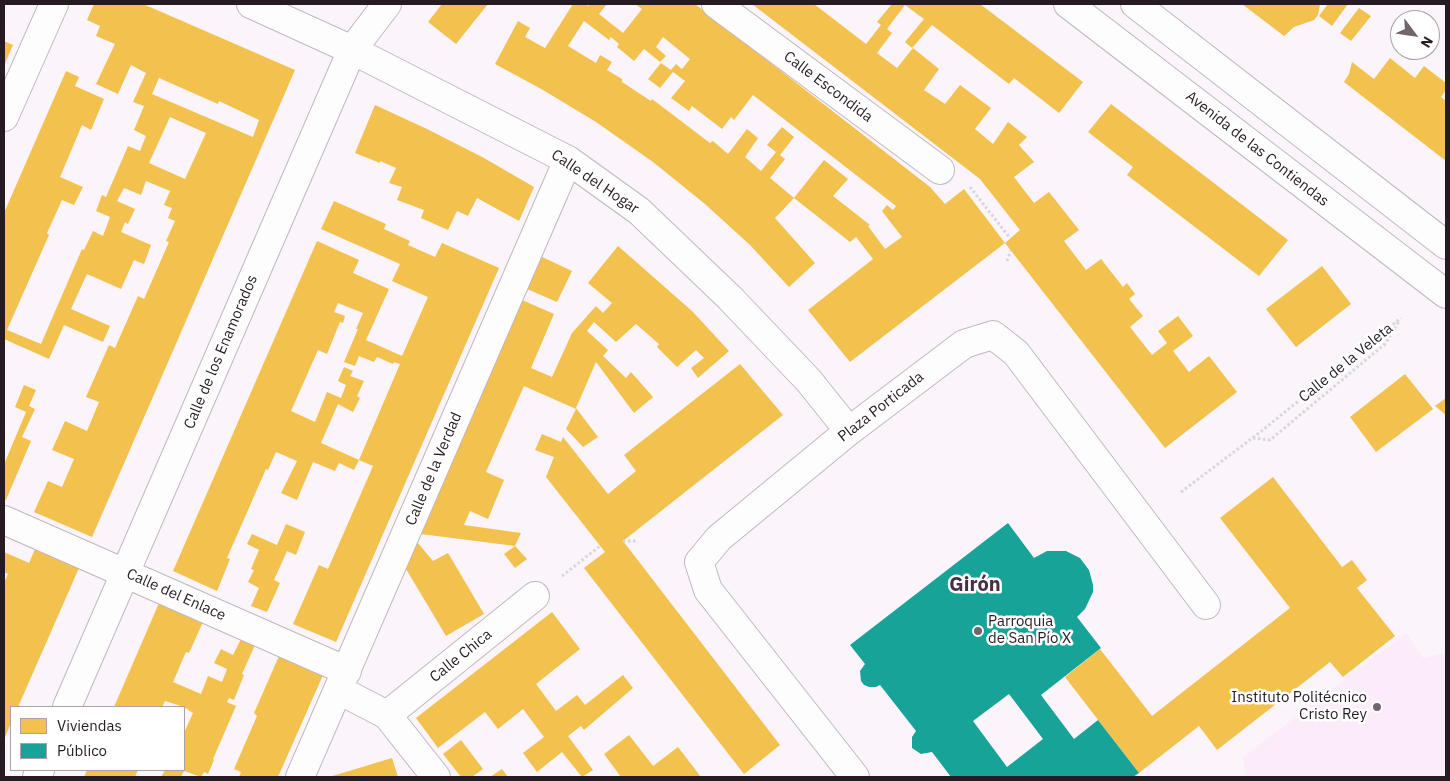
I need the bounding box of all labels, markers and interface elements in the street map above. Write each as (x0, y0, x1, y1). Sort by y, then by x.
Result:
north arrow (1390, 10, 1440, 60)
text: N (1417, 33, 1437, 51)
street label: Calle Escondida (780, 48, 876, 126)
street label: Avenida de las Contiendas (1182, 87, 1332, 211)
street label: Calle del Hogar (548, 146, 642, 218)
street label: Calle de los Enamorados (180, 272, 262, 432)
street label: Calle de la Veleta (1295, 320, 1397, 406)
street label: Plaza Porticada (835, 368, 927, 446)
street label: Calle de la Verdad (402, 410, 466, 528)
street label: Calle del Enlace (124, 565, 228, 625)
district label: Girón (949, 573, 1001, 597)
place label: Parroquia de San Pío X (988, 613, 1071, 648)
marker: Parroquia de San Pío X (972, 625, 984, 637)
street label: Calle Chica (426, 626, 496, 686)
place label: Instituto Politécnico Cristo Rey (1231, 689, 1367, 724)
marker: Instituto Politécnico Cristo Rey (1371, 701, 1383, 713)
legend (10, 706, 185, 771)
text: Viviendas (57, 716, 122, 735)
text: Público (57, 741, 107, 760)

